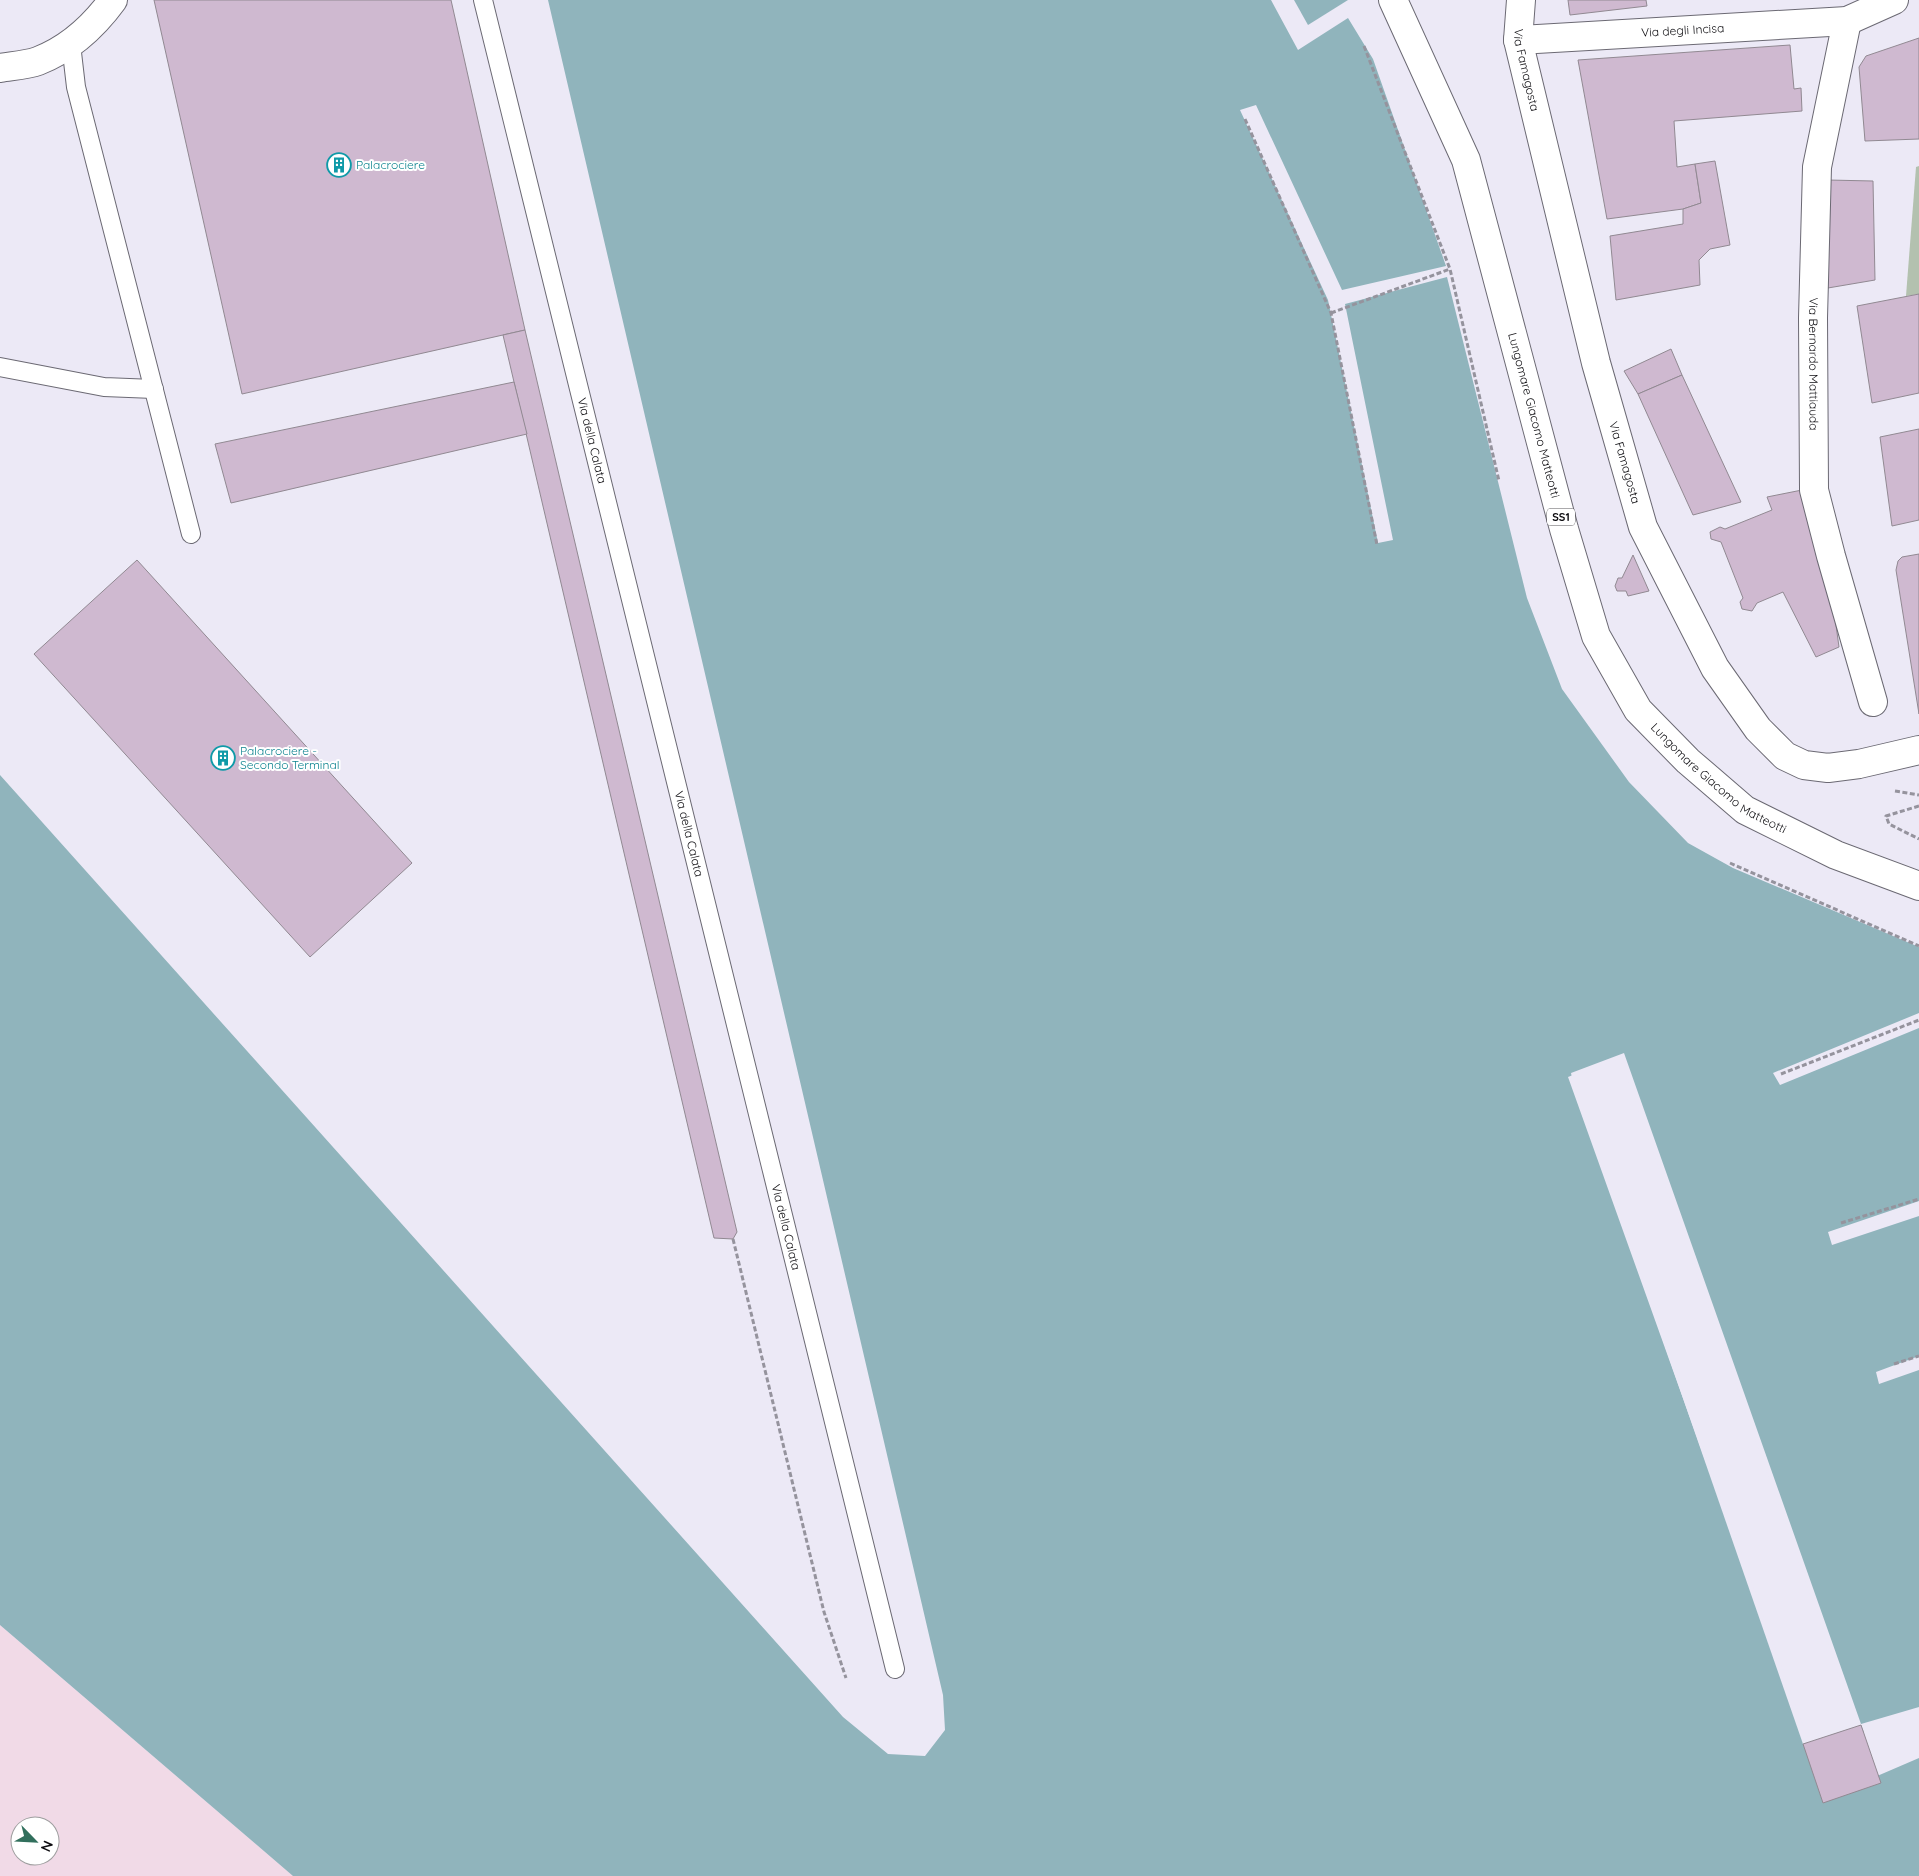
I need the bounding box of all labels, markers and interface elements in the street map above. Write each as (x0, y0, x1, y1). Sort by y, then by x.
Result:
street label: Via degli Incisa (1641, 20, 1725, 40)
street label: Via Famagosta (1511, 28, 1543, 113)
building icon: Palacrociere (326, 152, 352, 178)
place label: Palacrociere (356, 157, 425, 172)
street label: Via Bernardo Mattiauda (1806, 297, 1822, 431)
street label: Lungomare Giacomo Matteotti (1505, 331, 1563, 499)
street label: Via della Calata (574, 396, 610, 485)
street label: Via Famagosta (1606, 420, 1644, 505)
road number: SS1 (1547, 508, 1575, 526)
street label: Lungomare Giacomo Matteotti (1648, 720, 1789, 836)
place label: Palacrociere - Secondo Terminal (240, 743, 339, 772)
building icon: Palacrociere - Secondo Terminal (210, 745, 236, 771)
street label: Via della Calata (672, 789, 707, 878)
street label: Via della Calata (769, 1183, 804, 1271)
north arrow (10, 1816, 60, 1866)
text: N (37, 1838, 57, 1855)

